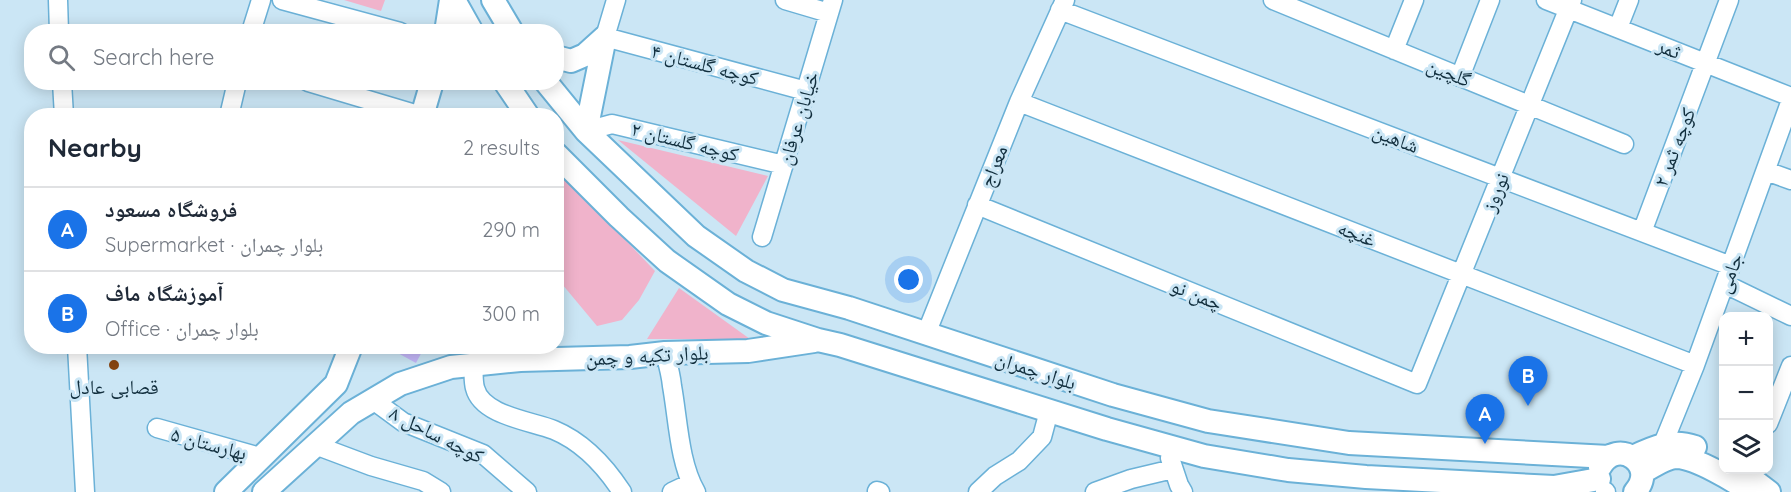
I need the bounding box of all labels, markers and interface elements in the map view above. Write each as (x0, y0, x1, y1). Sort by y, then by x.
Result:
search box (24, 24, 564, 90)
street label: ثمر (1653, 32, 1685, 64)
street label: کوچه گلستان ۴ (649, 38, 761, 90)
icon: search (45, 41, 78, 74)
text: Search here (93, 43, 214, 71)
street label: گلچین (1423, 52, 1475, 92)
street label: خیابان عرفان (772, 68, 824, 168)
street label: کوچه ثمر ۲ (1648, 104, 1700, 190)
street label: کوچه گلستان ۲ (629, 116, 741, 166)
street label: شاهین (1369, 118, 1423, 158)
text: Nearby (48, 131, 142, 164)
text: 2 results (463, 135, 540, 160)
street label: معراج (973, 141, 1014, 191)
street label: نوروز (1476, 169, 1514, 216)
text: فروشگاه مسعود (105, 195, 237, 223)
street label: غنچه (1335, 214, 1379, 252)
text: A (61, 217, 74, 242)
text: 290 m (482, 217, 540, 242)
text: Supermarket · بلوار چمران (105, 232, 323, 257)
street label: جامی (1710, 249, 1748, 296)
your location (894, 265, 923, 294)
street label: چمن نو (1168, 272, 1227, 316)
text: آموزشگاه ماف (105, 279, 224, 307)
text: B (61, 301, 74, 326)
text: 300 m (482, 301, 540, 326)
map controls (1719, 312, 1773, 474)
button: + (1719, 312, 1773, 366)
text: Office · بلوار چمران (105, 316, 259, 341)
street label: بلوار تکیه و چمن (585, 339, 709, 371)
street label: بلوار چمران (993, 345, 1079, 395)
pin: B (1508, 356, 1547, 406)
marker: قصابی عادل (107, 358, 121, 372)
button: − (1719, 366, 1773, 420)
place label: قصابی عادل (69, 374, 159, 399)
pin: A (1466, 394, 1504, 444)
street label: کوچه ساحل ۸ (386, 400, 488, 468)
button: layers (1719, 420, 1773, 474)
street label: بهارستان ۵ (168, 421, 250, 465)

